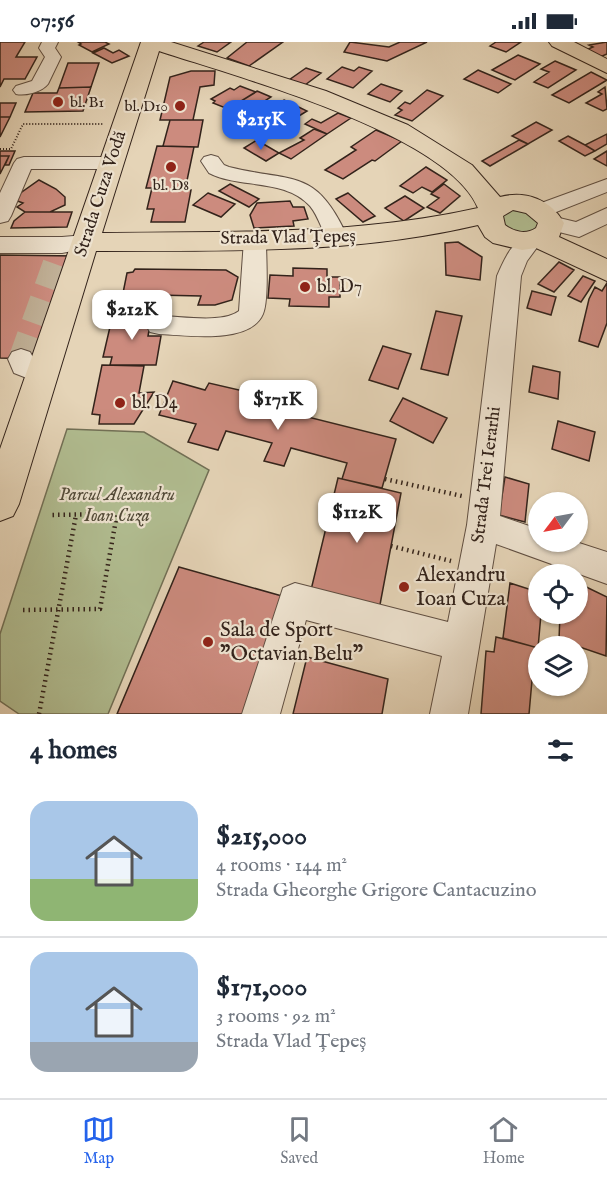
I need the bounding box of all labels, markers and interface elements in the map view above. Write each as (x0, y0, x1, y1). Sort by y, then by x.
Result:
text: 07:56 (30, 7, 74, 35)
place label: bl. B1 (70, 93, 104, 112)
marker: bl. B1 (51, 95, 65, 109)
place label: bl. D10 (125, 97, 168, 116)
marker: bl. D10 (173, 99, 187, 113)
pin: $215K (219, 100, 303, 151)
text: $215K (236, 107, 286, 132)
street label: Strada Cuza Vodă (70, 128, 132, 260)
marker: bl. D8 (164, 160, 178, 174)
place label: bl. D8 (153, 176, 189, 195)
street label: Strada Vlad Țepeș (220, 225, 356, 251)
place label: bl. D7 (317, 276, 362, 299)
marker: bl. D7 (298, 280, 312, 294)
pin: $212K (90, 290, 174, 341)
text: $212K (106, 297, 158, 322)
pin: $171K (236, 380, 320, 431)
text: $171K (253, 387, 303, 412)
place label: bl. D4 (132, 392, 178, 415)
marker: bl. D4 (113, 396, 127, 410)
street label: Strada Trei Ierarhi (467, 405, 507, 545)
park label: Parcul Alexandru Ioan Cuza (59, 484, 175, 528)
north arrow (528, 492, 588, 552)
map controls (528, 492, 588, 696)
pin: $112K (315, 493, 399, 544)
text: $112K (332, 500, 382, 525)
place label: Alexandru Ioan Cuza (415, 562, 507, 613)
button: locate (528, 564, 588, 624)
marker: Alexandru Ioan Cuza (397, 580, 411, 594)
place label: Sala de Sport "Octavian Belu" (220, 617, 363, 668)
marker: Sala de Sport "Octavian Belu" (201, 635, 215, 649)
button: layers (528, 636, 588, 696)
text: 4 homes (30, 734, 117, 767)
icon: filters (544, 734, 577, 767)
text: $215,000 (216, 820, 307, 853)
icon: home (78, 825, 150, 897)
text: 4 rooms · 144 m² (216, 853, 347, 878)
text: Strada Gheorghe Grigore Cantacuzino (216, 878, 537, 903)
text: $171,000 (216, 971, 307, 1004)
icon: home (78, 976, 150, 1048)
text: 3 rooms · 92 m² (216, 1004, 336, 1029)
text: Strada Vlad Țepeș (216, 1029, 366, 1054)
tab: Map (82, 1113, 115, 1169)
tab: Saved (280, 1113, 318, 1169)
tab: Home (483, 1113, 525, 1169)

